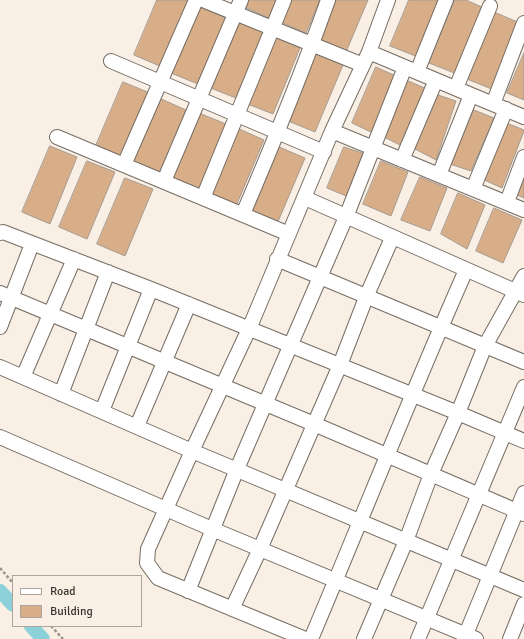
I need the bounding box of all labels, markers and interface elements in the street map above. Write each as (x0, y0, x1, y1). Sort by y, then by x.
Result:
legend (12, 575, 142, 627)
text: Road (50, 584, 76, 599)
text: Building (50, 604, 93, 619)

